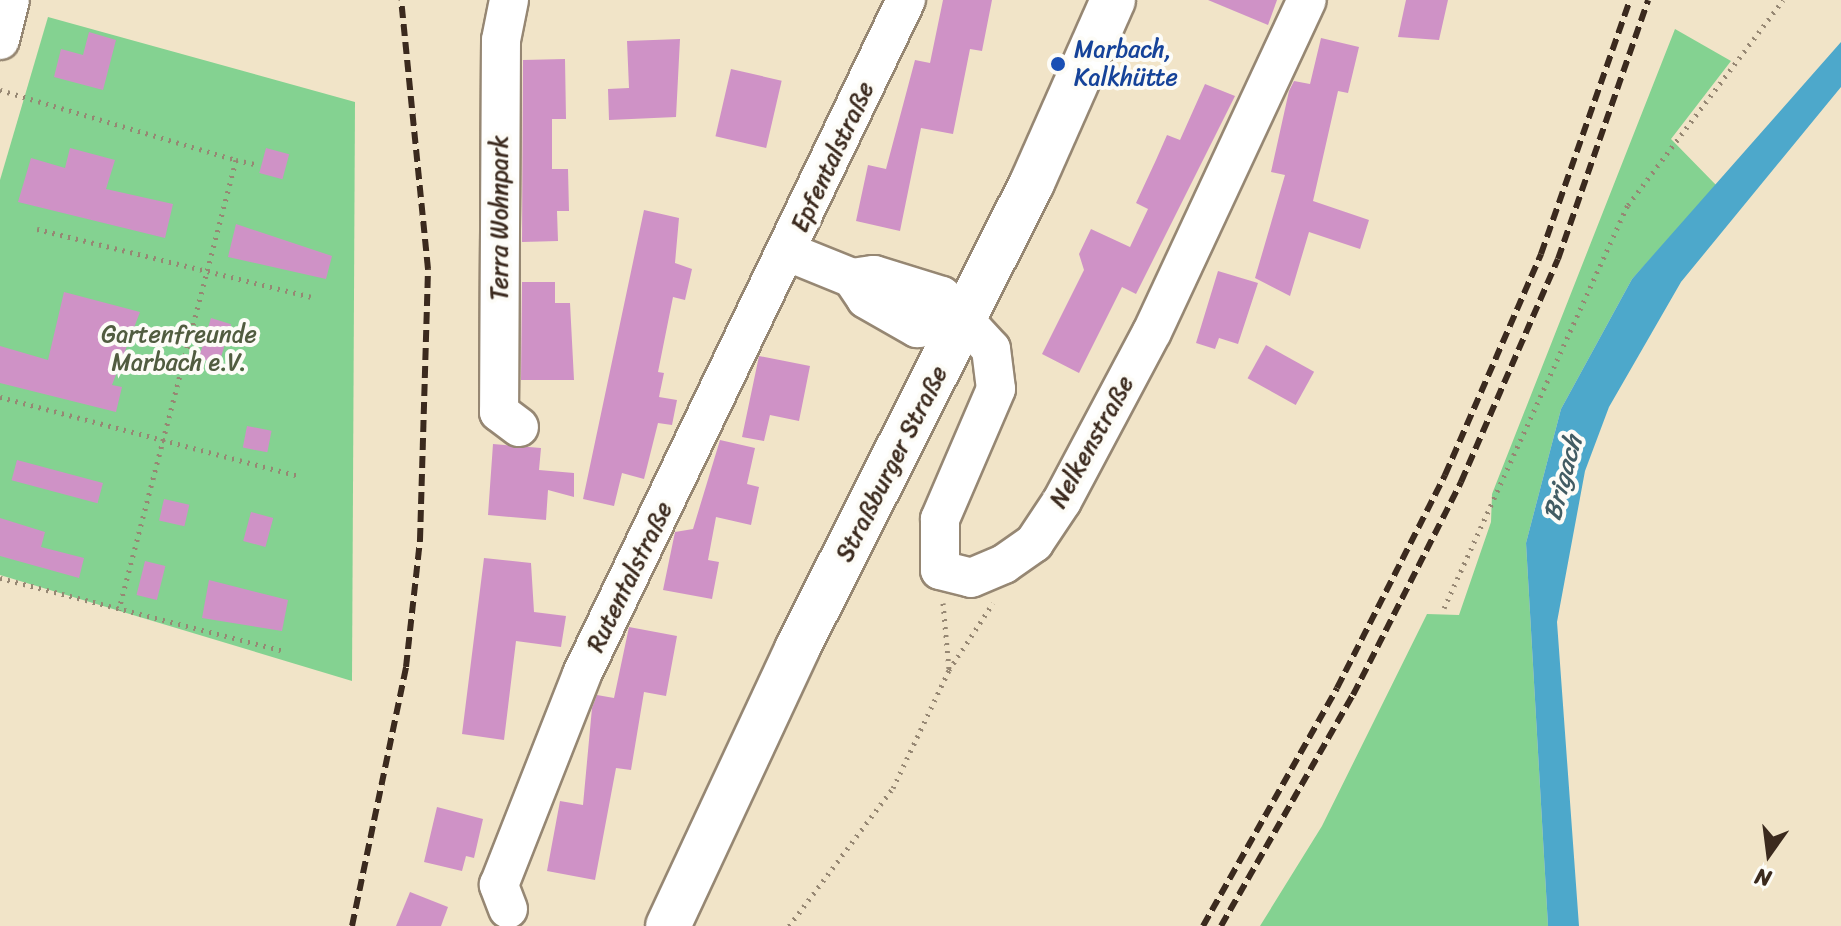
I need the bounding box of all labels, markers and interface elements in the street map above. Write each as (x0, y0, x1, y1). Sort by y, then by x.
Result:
place label: Marbach, Kalkhütte (1074, 36, 1178, 92)
marker: Marbach, Kalkhütte (1049, 55, 1067, 73)
street label: Epfentalstraße (786, 77, 880, 237)
street label: Terra Wohnpark (486, 136, 514, 300)
park label: Gartenfreunde Marbach e.V. (101, 321, 257, 377)
street label: Straßburger Straße (830, 361, 954, 567)
street label: Nelkenstraße (1044, 371, 1140, 513)
water label: Brigach (1537, 432, 1589, 524)
street label: Rutentalstraße (581, 497, 679, 657)
north arrow (1729, 814, 1809, 894)
text: N (1751, 857, 1775, 899)

